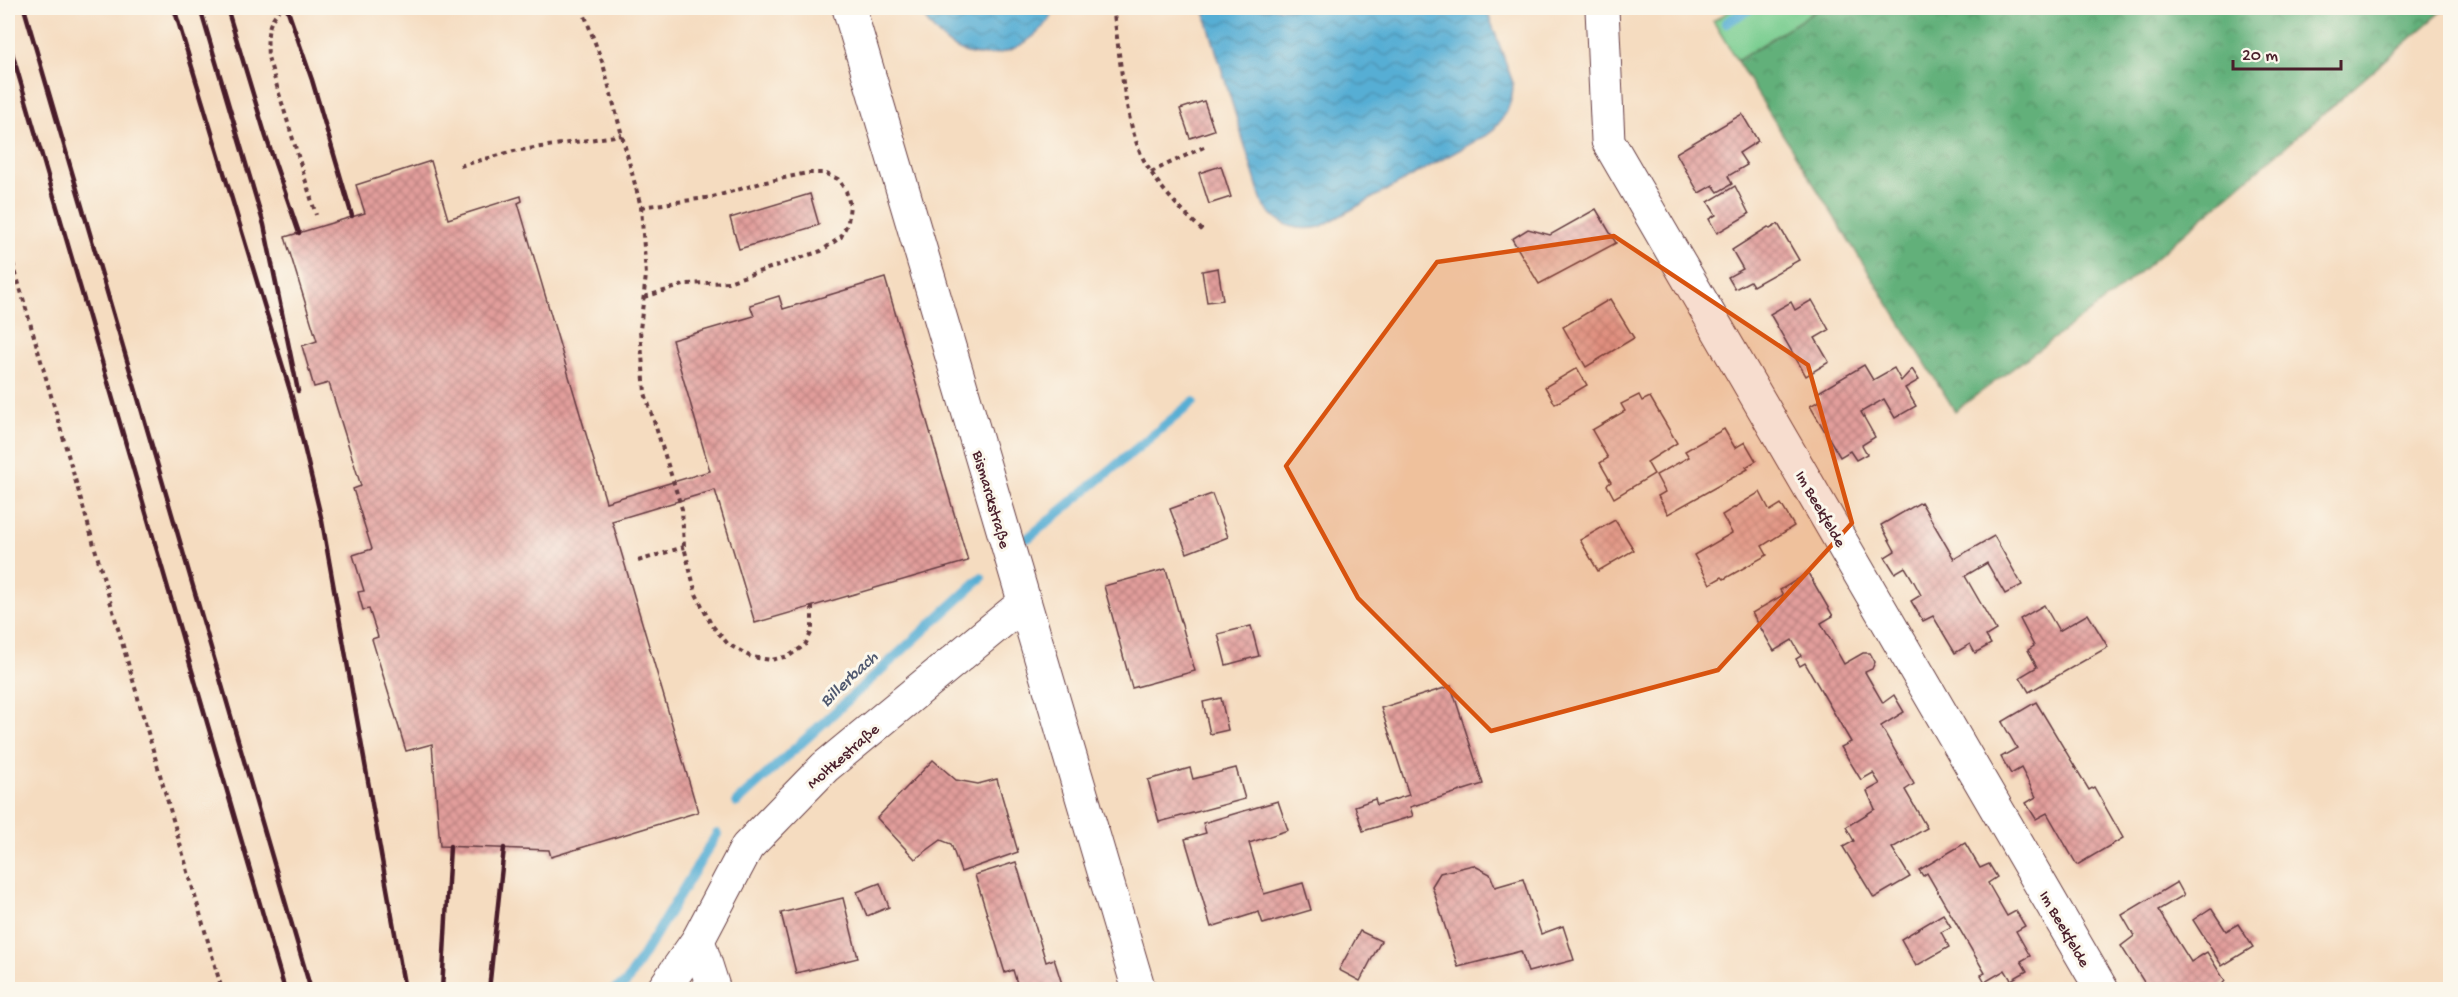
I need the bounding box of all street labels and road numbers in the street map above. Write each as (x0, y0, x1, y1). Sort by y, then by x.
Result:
street label: Bismarckstraße (966, 448, 1013, 552)
street label: Im Beekfelde (1789, 468, 1849, 552)
street label: Moltkestraße (804, 721, 885, 794)
street label: Im Beekfelde (2033, 888, 2093, 972)

